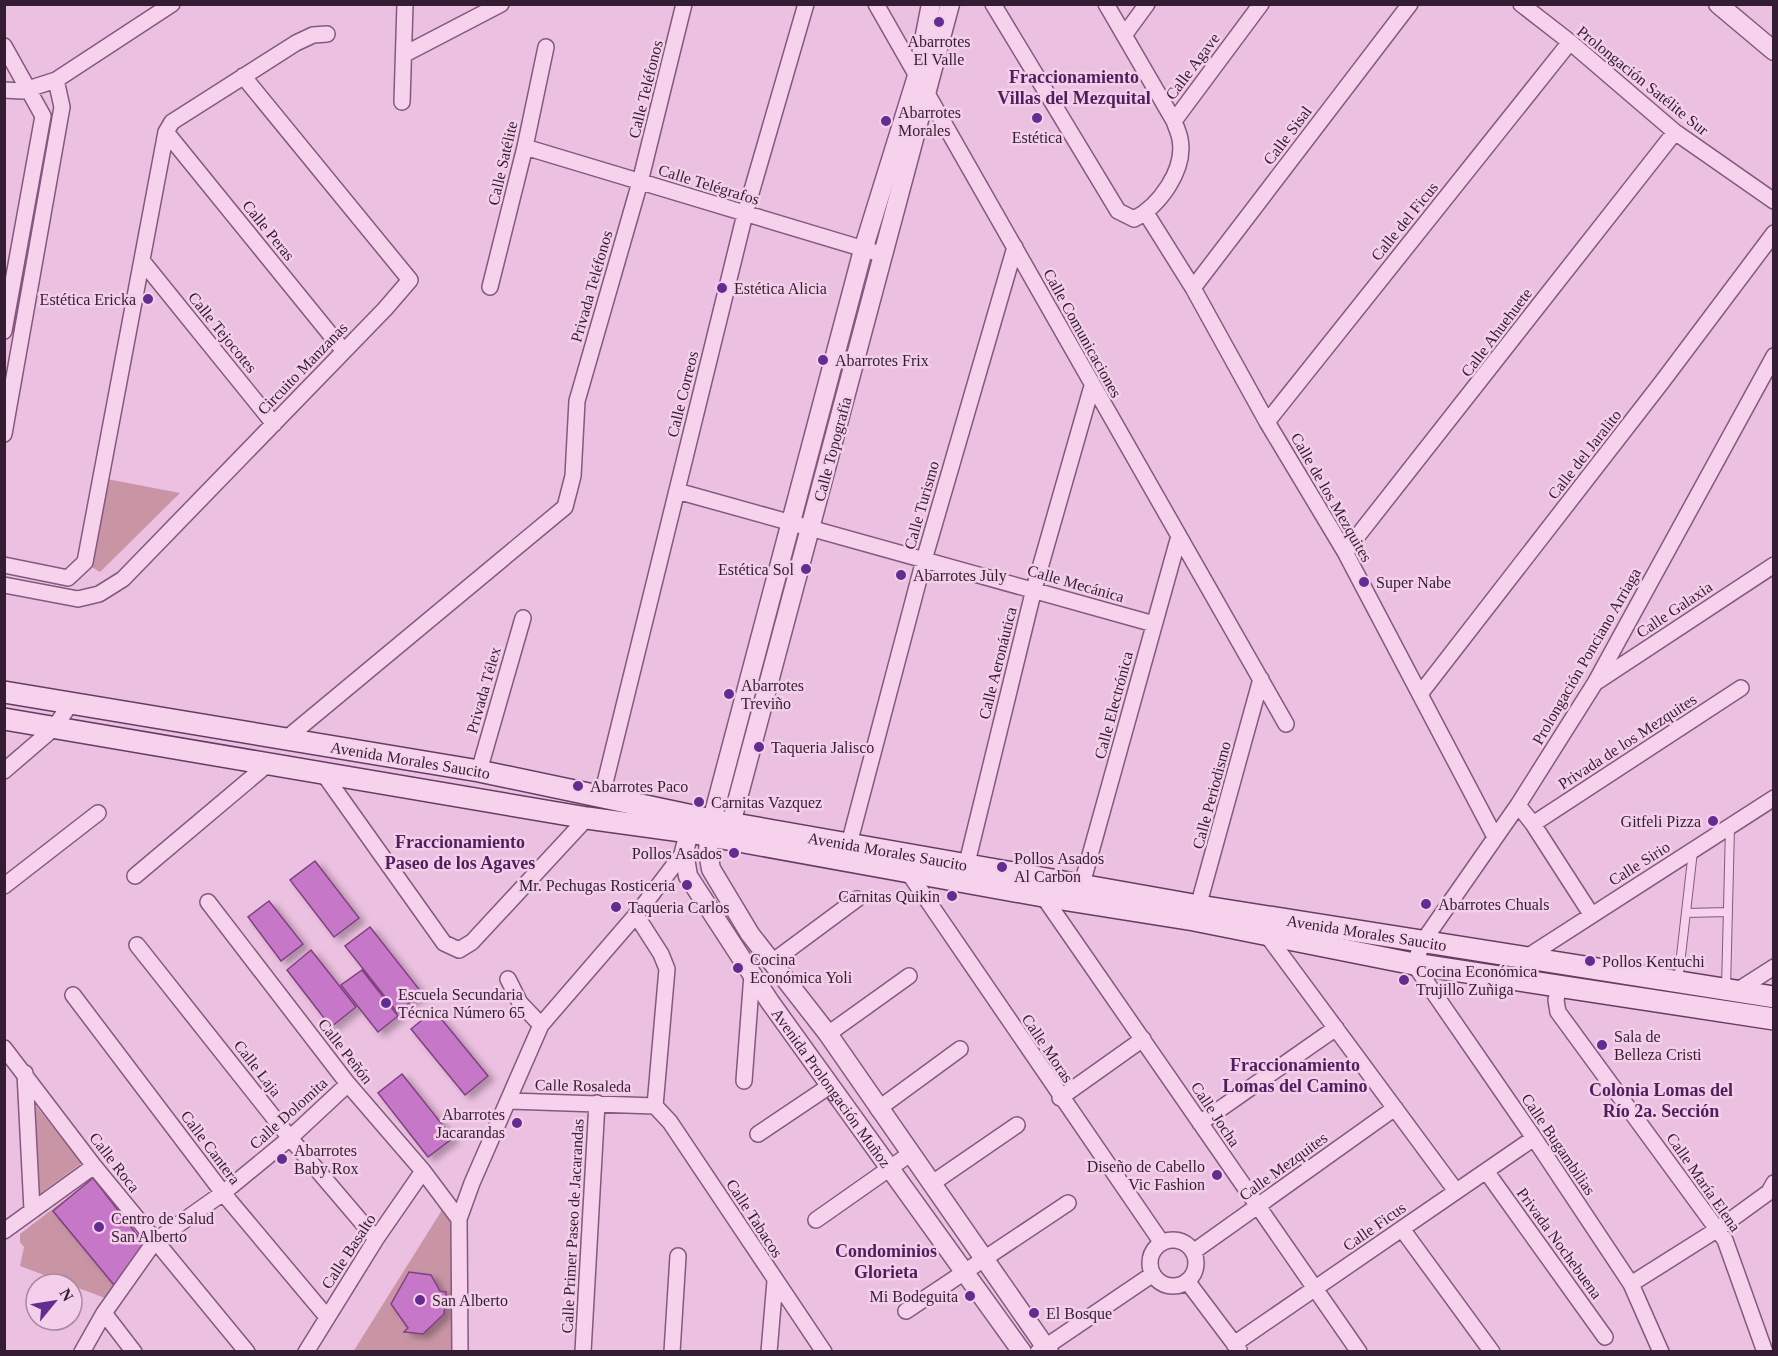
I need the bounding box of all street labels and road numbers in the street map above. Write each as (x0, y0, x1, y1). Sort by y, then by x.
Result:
street label: Prolongación Satélite Sur (1573, 22, 1712, 140)
street label: Calle Agave (1162, 30, 1224, 103)
street label: Calle Teléfonos (625, 38, 666, 140)
street label: Calle Sisal (1260, 102, 1315, 168)
street label: Calle Satélite (485, 119, 520, 207)
street label: Calle Telégrafos (656, 161, 761, 209)
street label: Calle del Ficus (1368, 179, 1441, 264)
street label: Calle Peras (239, 197, 298, 264)
street label: Privada Teléfonos (567, 228, 616, 344)
street label: Calle Comunicaciones (1040, 266, 1125, 401)
street label: Calle Ahuehuete (1458, 285, 1535, 380)
street label: Calle Tejocotes (184, 289, 260, 377)
street label: Circuito Manzanas (254, 319, 351, 418)
street label: Calle Correos (664, 349, 701, 439)
street label: Calle Topografía (810, 395, 856, 503)
street label: Calle del Jaralito (1544, 406, 1624, 502)
street label: Calle de los Mezquites (1287, 430, 1375, 565)
street label: Calle Turismo (901, 459, 942, 551)
street label: Calle Mecánica (1025, 562, 1126, 605)
street label: Prolongación Ponciano Arriaga (1529, 565, 1645, 748)
street label: Calle Galaxia (1633, 578, 1715, 641)
street label: Calle Aeronáutica (975, 605, 1020, 721)
street label: Privada Télex (463, 645, 504, 735)
street label: Calle Electrónica (1091, 650, 1136, 761)
street label: Privada de los Mezquites (1555, 690, 1700, 793)
street label: Avenida Morales Saucito (329, 738, 492, 782)
street label: Calle Periodismo (1189, 739, 1234, 851)
street label: Avenida Morales Saucito (807, 829, 969, 874)
street label: Calle Sirio (1606, 838, 1673, 889)
street label: Avenida Morales Saucito (1286, 912, 1448, 954)
street label: Avenida Prolongación Muñoz (768, 1005, 894, 1171)
street label: Calle Moras (1019, 1011, 1077, 1086)
street label: Calle Peñón (315, 1015, 376, 1087)
street label: Calle Laja (230, 1037, 285, 1100)
street label: Calle Dolomita (246, 1074, 331, 1153)
street label: Calle Rosaleda (535, 1076, 631, 1095)
street label: Calle Jocha (1188, 1079, 1243, 1150)
street label: Calle Bugambilias (1518, 1090, 1599, 1199)
street label: Calle Cantera (177, 1107, 244, 1187)
street label: Calle Primer Paseo de Jacarandas (558, 1118, 587, 1334)
street label: Calle Roca (86, 1129, 143, 1195)
street label: Calle Mezquites (1236, 1129, 1331, 1205)
street label: Calle María Elena (1663, 1130, 1744, 1235)
street label: Calle Tabacos (723, 1176, 786, 1261)
street label: Privada Nochebuena (1514, 1185, 1606, 1302)
street label: Calle Ficus (1340, 1199, 1409, 1254)
street label: Calle Basalto (318, 1211, 379, 1292)

